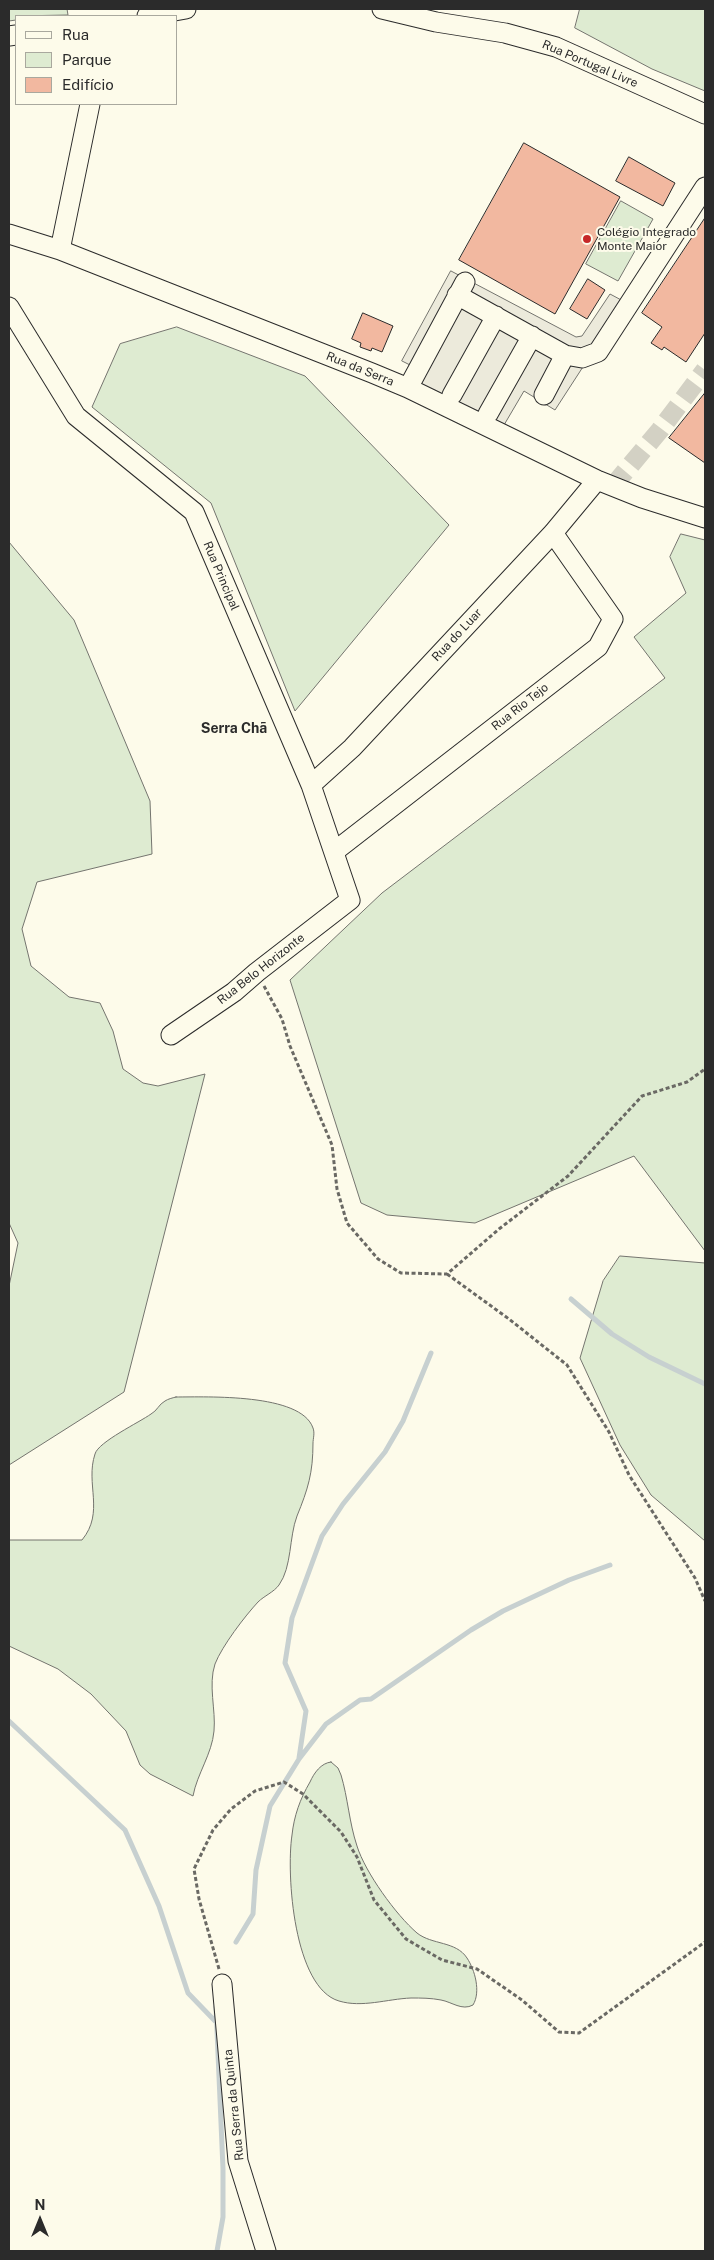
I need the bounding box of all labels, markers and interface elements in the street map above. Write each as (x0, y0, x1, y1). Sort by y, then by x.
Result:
legend (15, 15, 178, 105)
text: Rua (62, 26, 89, 43)
street label: Rua Portugal Livre (540, 37, 640, 91)
text: Parque (62, 51, 112, 68)
text: Edifício (62, 76, 114, 93)
place label: Colégio Integrado Monte Maior (597, 225, 696, 253)
marker: Colégio Integrado Monte Maior (581, 233, 593, 245)
street label: Rua da Serra (324, 349, 396, 389)
street label: Rua Principal (200, 539, 242, 613)
street label: Rua do Luar (429, 606, 485, 664)
street label: Rua Rio Tejo (489, 680, 551, 734)
district label: Serra Chã (201, 721, 267, 737)
street label: Rua Belo Horizonte (215, 931, 307, 1007)
street label: Rua Serra da Quinta (221, 2049, 247, 2161)
north arrow (15, 2195, 65, 2245)
text: N (35, 2197, 45, 2213)

